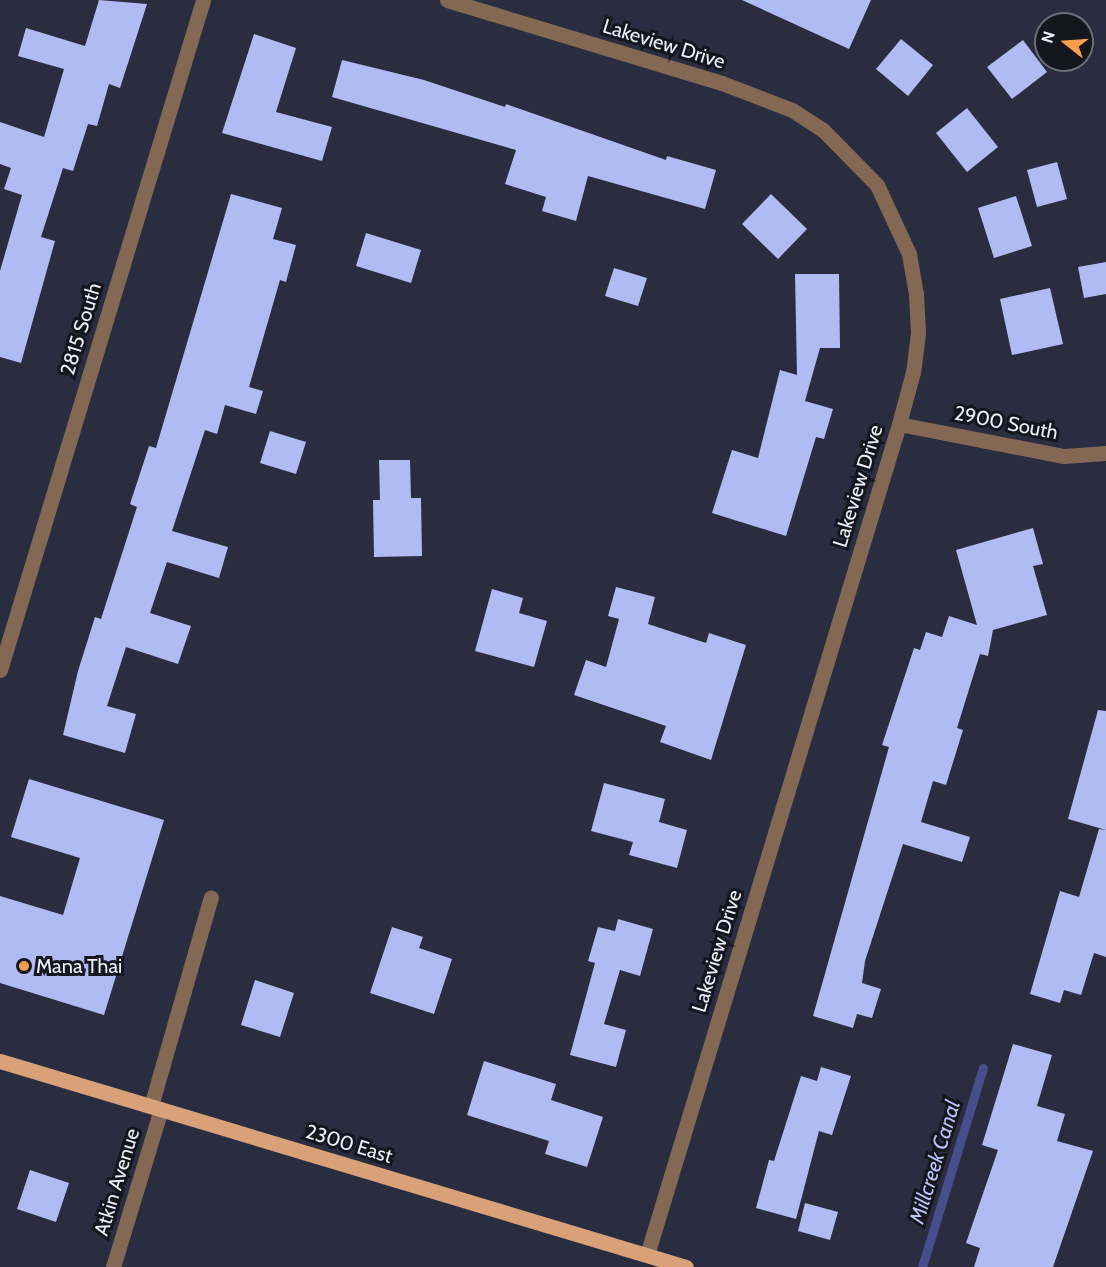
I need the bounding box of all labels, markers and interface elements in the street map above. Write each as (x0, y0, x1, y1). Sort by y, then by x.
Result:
north arrow (1034, 12, 1094, 72)
street label: Lakeview Drive (600, 14, 728, 74)
text: N (1037, 29, 1059, 45)
street label: 2815 South (56, 280, 106, 378)
street label: 2900 South (952, 401, 1060, 445)
street label: Lakeview Drive (828, 422, 888, 550)
street label: Lakeview Drive (687, 887, 747, 1015)
place label: Mana Thai (36, 954, 122, 978)
marker: Mana Thai (17, 959, 31, 973)
water label: Millcreek Canal (904, 1097, 966, 1227)
street label: 2300 East (303, 1119, 395, 1169)
street label: Atkin Avenue (89, 1126, 145, 1238)

